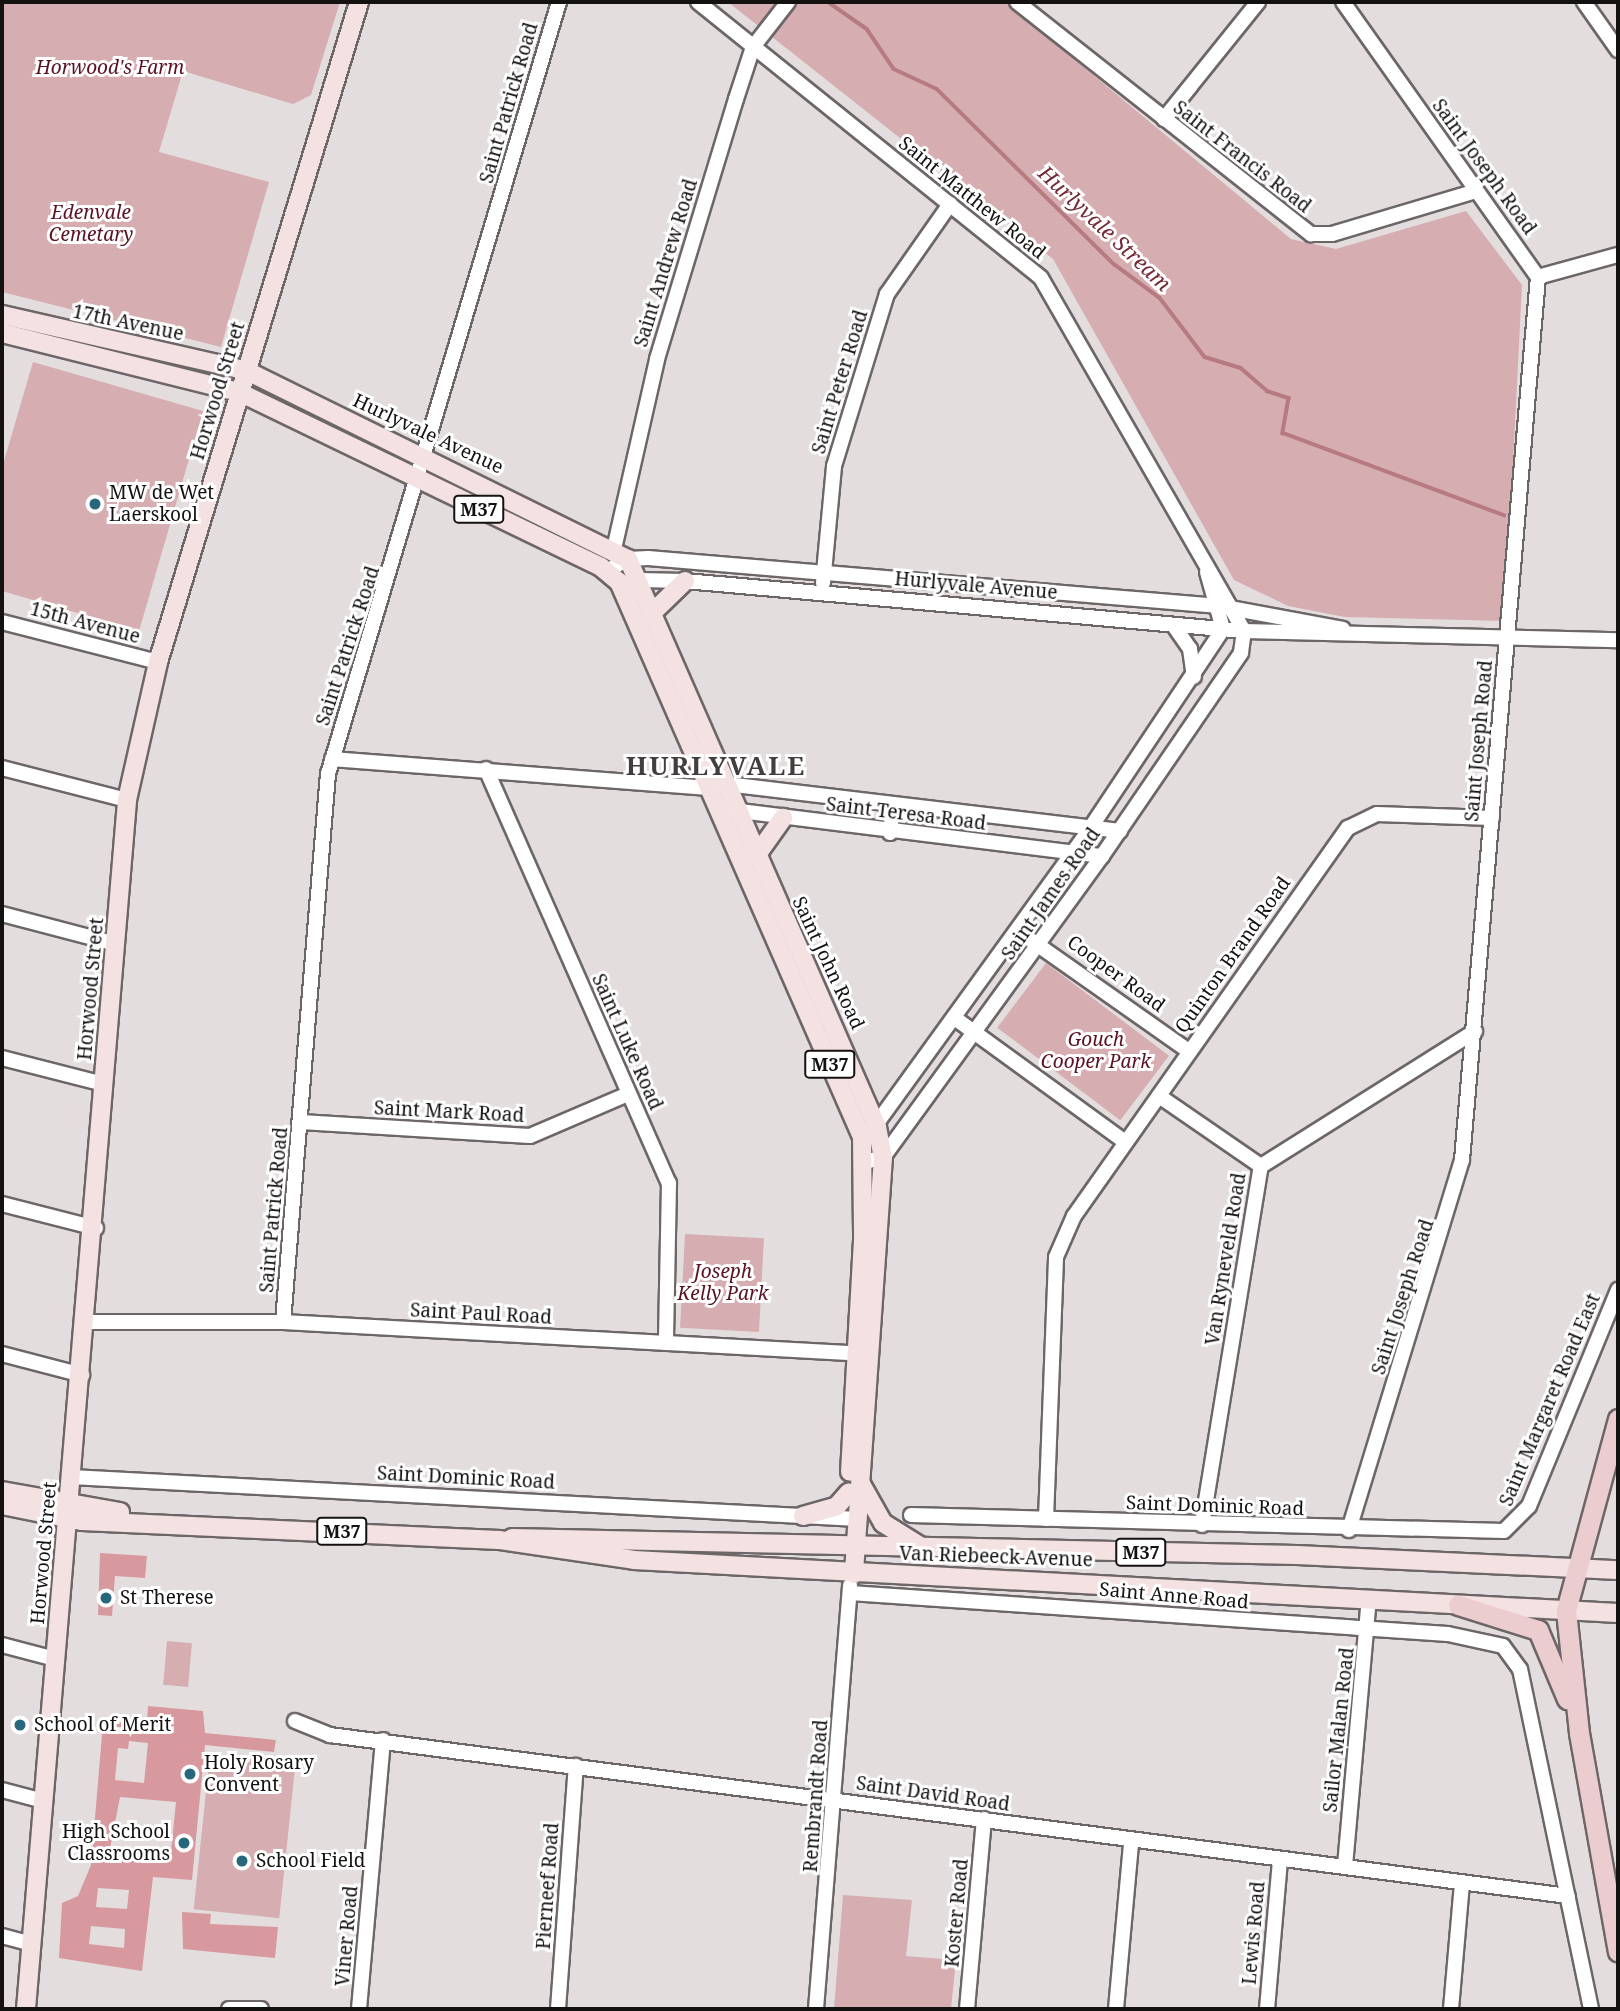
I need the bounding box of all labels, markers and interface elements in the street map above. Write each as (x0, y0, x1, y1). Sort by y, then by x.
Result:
street label: Saint Patrick Road (475, 20, 543, 186)
park label: Horwood's Farm (36, 57, 184, 79)
street label: Saint Joseph Road (1427, 95, 1541, 239)
street label: Saint Francis Road (1169, 96, 1315, 218)
street label: Saint Matthew Road (894, 132, 1050, 264)
water label: Hurlyvale Stream (1033, 160, 1177, 296)
street label: Saint Andrew Road (630, 176, 702, 350)
park label: Edenvale Cemetary (49, 202, 133, 246)
street label: 17th Avenue (70, 300, 186, 346)
street label: Saint Peter Road (807, 307, 873, 457)
street label: Horwood Street (186, 319, 250, 463)
street label: Hurlyvale Avenue (349, 389, 507, 479)
place label: MW de Wet Laerskool (109, 482, 214, 526)
road number: M37 (453, 494, 505, 524)
marker: MW de Wet Laerskool (87, 496, 103, 512)
street label: Saint Patrick Road (311, 564, 385, 728)
street label: Hurlyvale Avenue (894, 568, 1058, 604)
street label: 15th Avenue (28, 597, 142, 649)
street label: Saint Joseph Road (1461, 659, 1497, 823)
district label: HURLYVALE (627, 750, 805, 782)
street label: Saint Teresa Road (825, 793, 987, 835)
street label: Saint James Road (997, 824, 1105, 964)
street label: Quinton Brand Road (1170, 872, 1296, 1038)
street label: Saint John Road (787, 893, 869, 1033)
street label: Horwood Street (73, 917, 109, 1061)
street label: Cooper Road (1063, 931, 1169, 1017)
street label: Saint Luke Road (587, 970, 667, 1114)
park label: Gouch Cooper Park (1041, 1029, 1151, 1073)
road number: M37 (804, 1050, 856, 1078)
street label: Saint Mark Road (373, 1097, 525, 1127)
street label: Saint Patrick Road (255, 1126, 293, 1294)
street label: Van Ryneveld Road (1201, 1171, 1251, 1347)
street label: Saint Joseph Road (1367, 1216, 1439, 1378)
park label: Joseph Kelly Park (677, 1261, 769, 1305)
street label: Saint Margaret Road East (1495, 1290, 1605, 1510)
street label: Saint Paul Road (410, 1299, 552, 1329)
street label: Saint Dominic Road (376, 1462, 556, 1494)
street label: Horwood Street (26, 1481, 62, 1625)
street label: Saint Dominic Road (1126, 1491, 1304, 1521)
road number: M37 (316, 1516, 368, 1546)
road number: M37 (1115, 1538, 1167, 1567)
street label: Van Riebeeck Avenue (899, 1542, 1093, 1572)
street label: Saint Anne Road (1098, 1578, 1250, 1614)
place label: St Therese (120, 1587, 214, 1609)
marker: St Therese (98, 1590, 114, 1606)
street label: Sailor Malan Road (1319, 1646, 1359, 1814)
place label: School of Merit (34, 1714, 171, 1736)
marker: School of Merit (12, 1717, 28, 1733)
street label: Rembrandt Road (799, 1719, 833, 1873)
place label: Holy Rosary Convent (204, 1752, 314, 1796)
marker: Holy Rosary Convent (182, 1766, 198, 1782)
street label: Saint David Road (855, 1772, 1011, 1816)
place label: High School Classrooms (62, 1821, 170, 1865)
street label: Pierneef Road (532, 1822, 564, 1950)
marker: High School Classrooms (176, 1835, 192, 1851)
place label: School Field (256, 1850, 366, 1872)
marker: School Field (234, 1853, 250, 1869)
street label: Koster Road (941, 1858, 973, 1968)
street label: Lewis Road (1238, 1880, 1270, 1986)
street label: Viner Road (331, 1885, 363, 1987)

